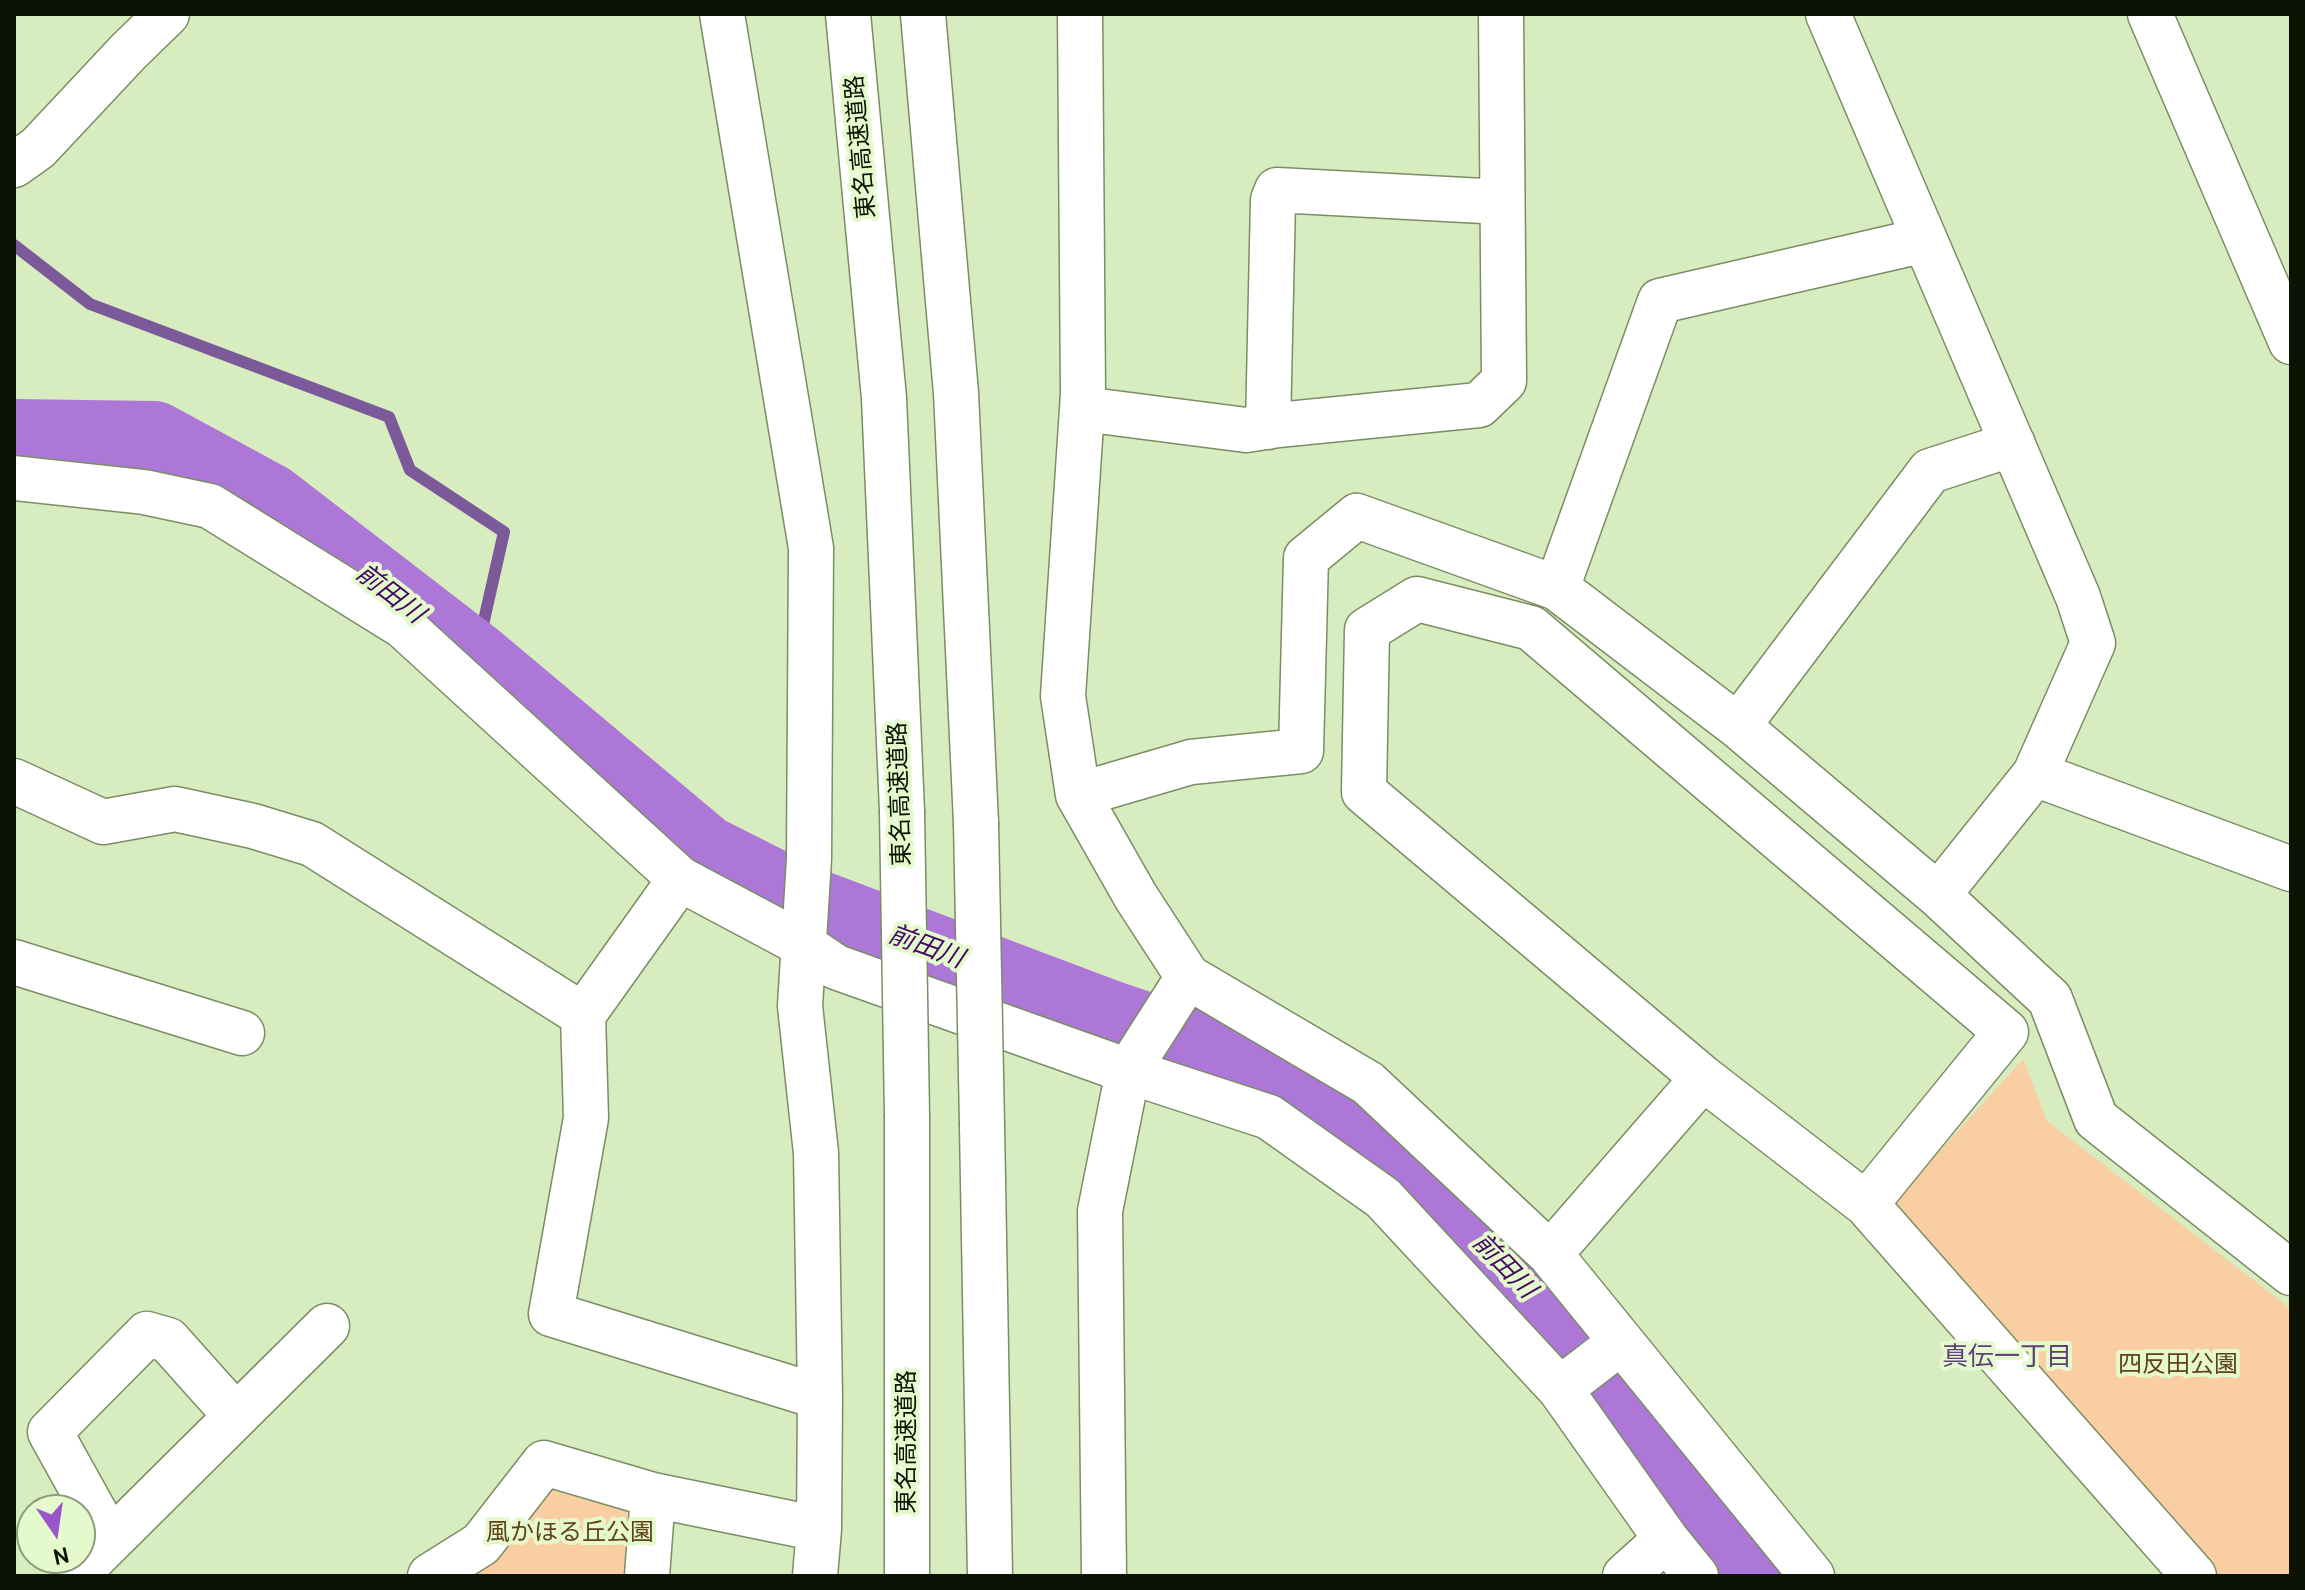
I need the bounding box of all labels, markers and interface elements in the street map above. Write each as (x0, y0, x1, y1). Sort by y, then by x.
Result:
street label: 東名高速道路 (840, 74, 882, 220)
water label: 前田川 (350, 558, 430, 630)
street label: 東名高速道路 (883, 722, 917, 866)
water label: 前田川 (884, 919, 968, 975)
water label: 前田川 (1466, 1227, 1542, 1305)
district label: 真伝一丁目 (1942, 1341, 2072, 1373)
park label: 四反田公園 (2118, 1351, 2238, 1379)
street label: 東名高速道路 (893, 1370, 921, 1514)
north arrow (16, 1494, 96, 1574)
park label: 風かほる丘公園 (486, 1519, 654, 1547)
text: N (50, 1541, 72, 1571)

